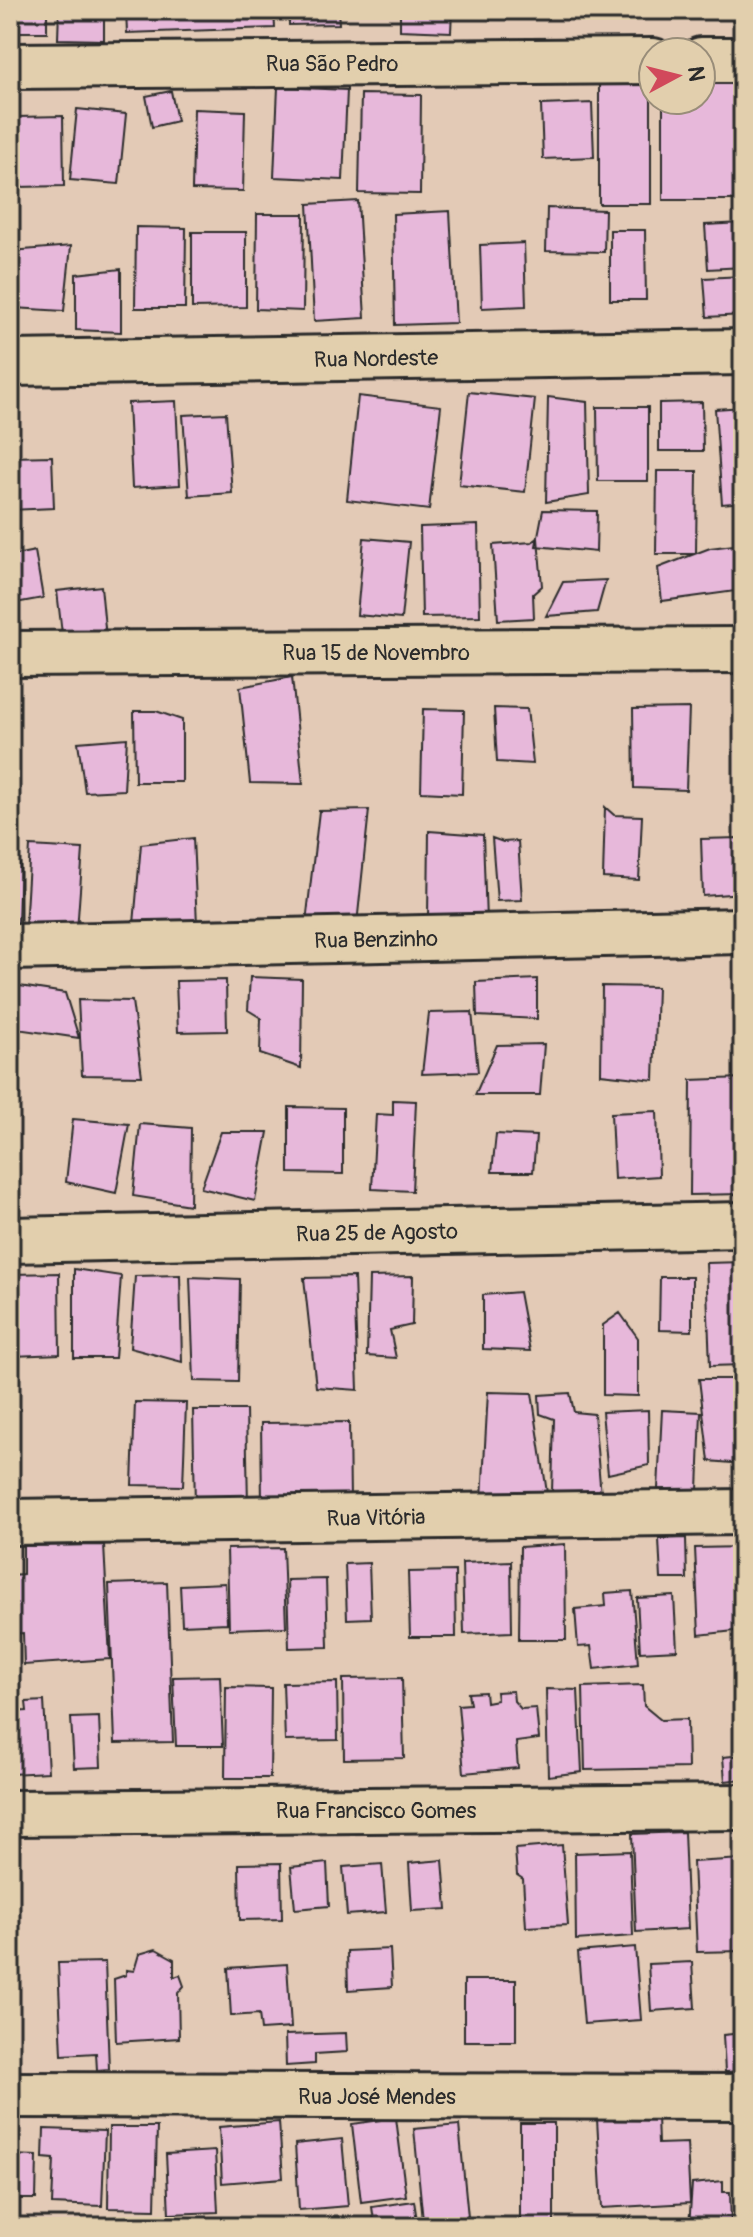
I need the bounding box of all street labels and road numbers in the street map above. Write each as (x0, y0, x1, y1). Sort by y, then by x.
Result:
street label: Rua São Pedro (266, 50, 398, 78)
street label: Rua Nordeste (314, 344, 439, 374)
street label: Rua 15 de Novembro (282, 639, 470, 667)
street label: Rua Benzinho (314, 925, 438, 955)
street label: Rua 25 de Agosto (296, 1218, 458, 1248)
street label: Rua Vitória (326, 1503, 426, 1533)
street label: Rua Francisco Gomes (276, 1797, 476, 1825)
street label: Rua José Mendes (298, 2083, 456, 2111)

